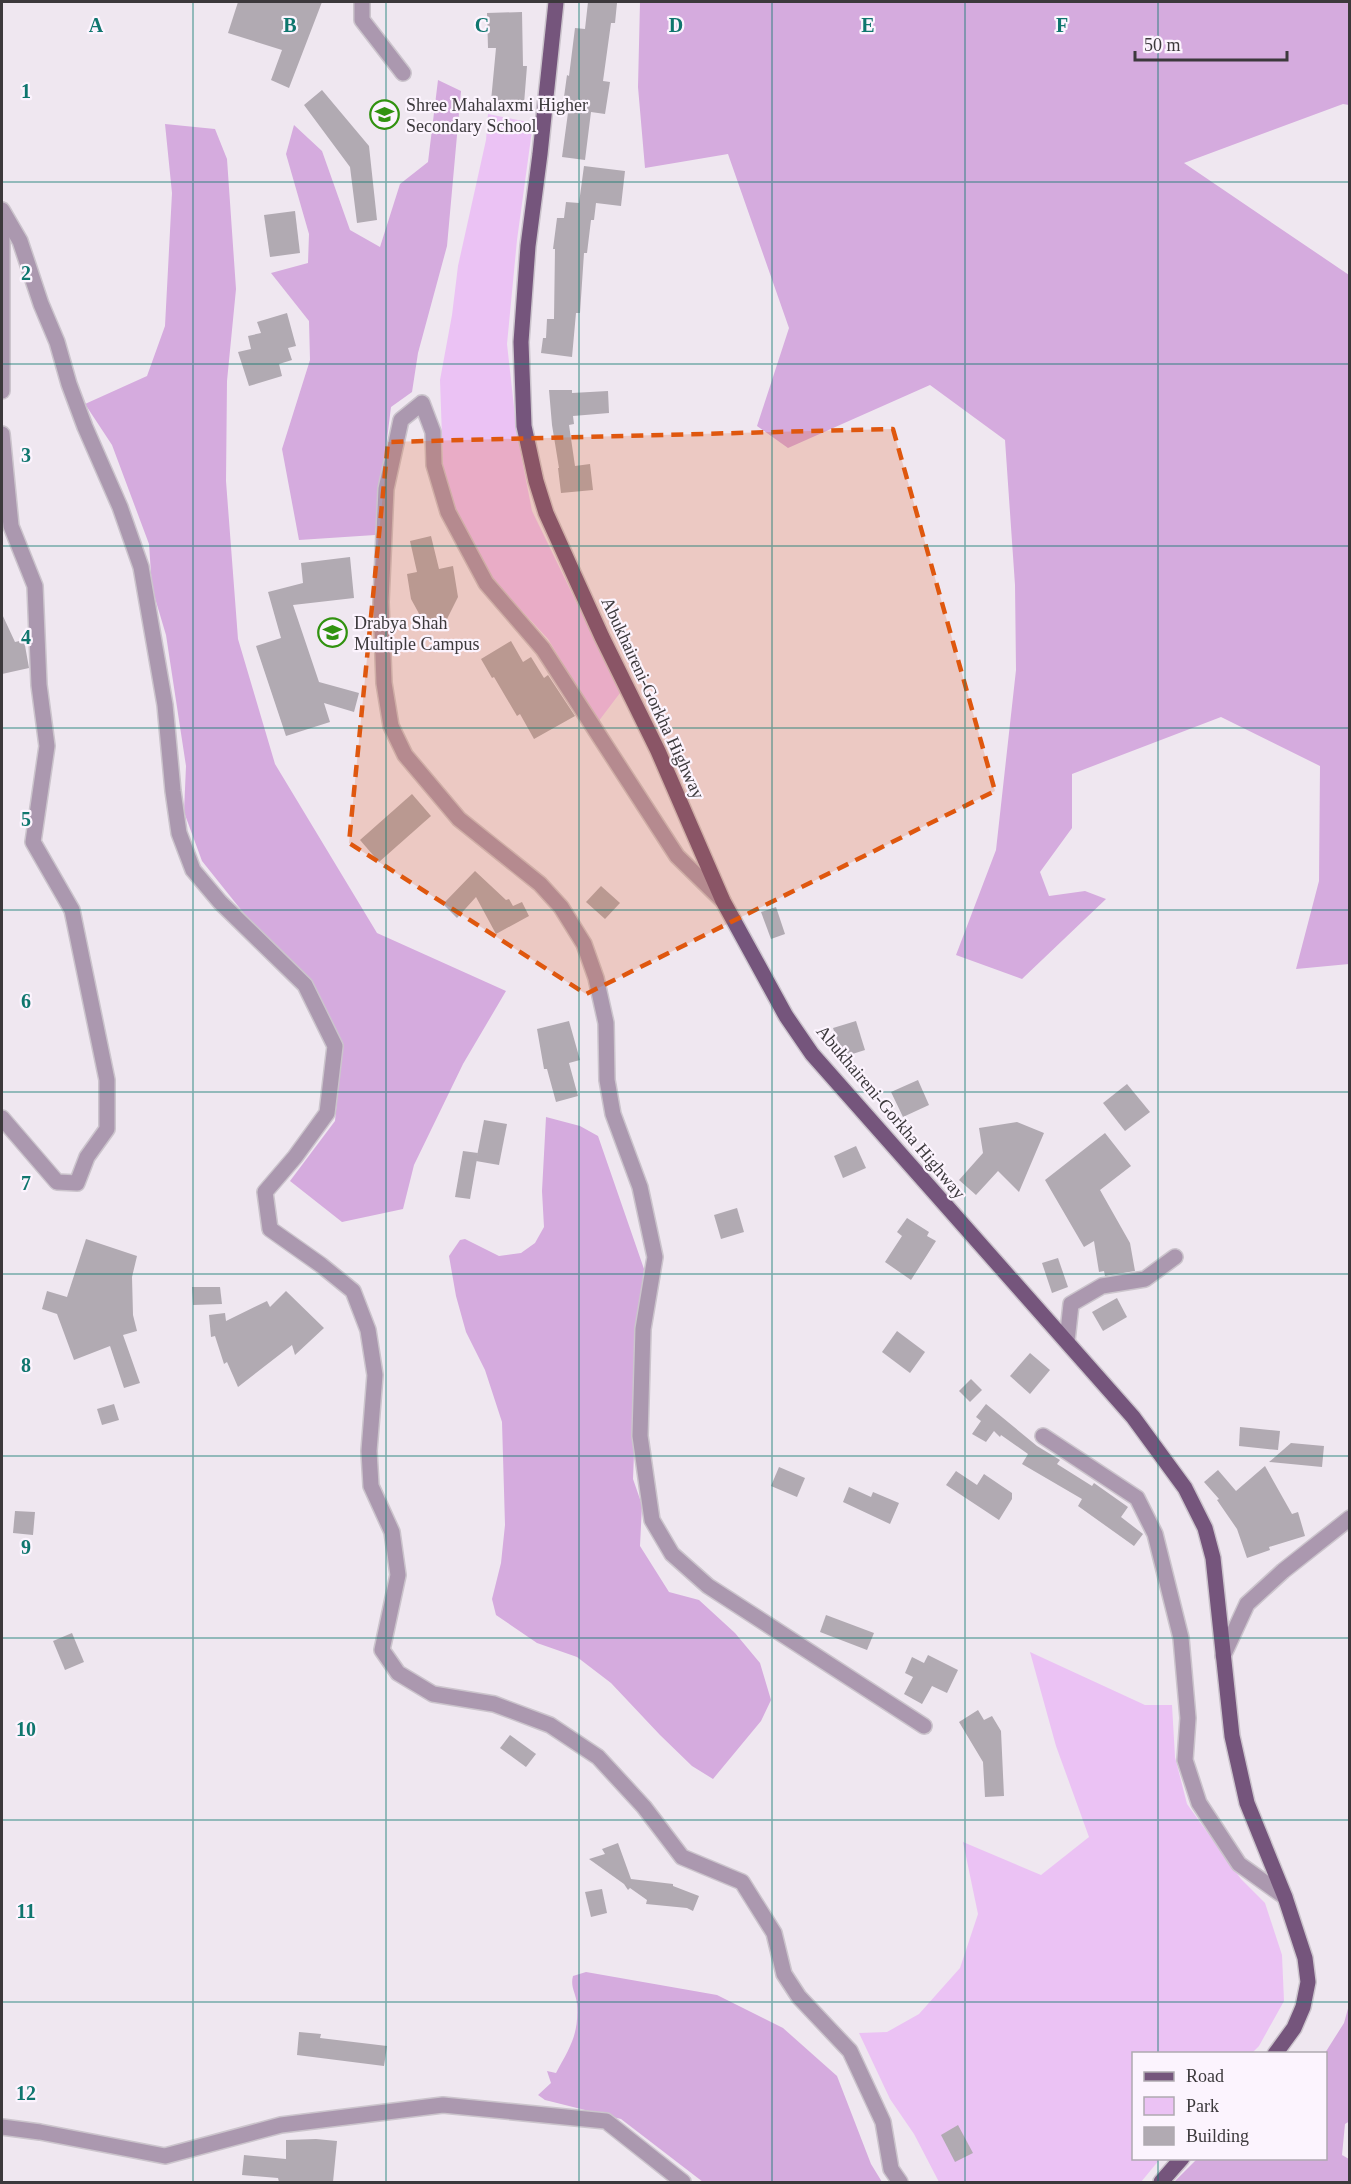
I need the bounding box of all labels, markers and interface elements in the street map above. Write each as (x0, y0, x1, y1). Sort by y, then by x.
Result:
text: A (89, 14, 104, 36)
text: B (283, 14, 297, 36)
text: C (475, 14, 489, 36)
text: D (669, 14, 683, 36)
text: E (861, 14, 875, 36)
text: F (1056, 14, 1068, 36)
scale bar (1135, 24, 1286, 62)
text: 50 m (1144, 35, 1181, 55)
text: 1 (21, 80, 31, 102)
place label: Shree Mahalaxmi Higher Secondary School (406, 95, 588, 136)
school or university icon: Shree Mahalaxmi Higher Secondary School (369, 99, 401, 131)
text: 2 (21, 262, 31, 284)
text: 3 (21, 444, 31, 466)
street label: Abukhaireni-Gorkha Highway (597, 594, 709, 802)
place label: Drabya Shah Multiple Campus (354, 613, 480, 654)
school or university icon: Drabya Shah Multiple Campus (317, 617, 349, 649)
text: 4 (21, 626, 31, 648)
text: 5 (21, 808, 31, 830)
text: 6 (21, 990, 31, 1012)
street label: Abukhaireni-Gorkha Highway (812, 1021, 970, 1203)
text: 7 (21, 1172, 31, 1194)
text: 8 (21, 1354, 31, 1376)
text: 9 (21, 1536, 31, 1558)
text: 10 (16, 1718, 36, 1740)
text: 11 (17, 1900, 35, 1922)
legend (1132, 2052, 1327, 2160)
text: Road (1186, 2066, 1224, 2086)
text: 12 (16, 2082, 36, 2104)
text: Park (1186, 2096, 1219, 2116)
text: Building (1186, 2126, 1249, 2146)

